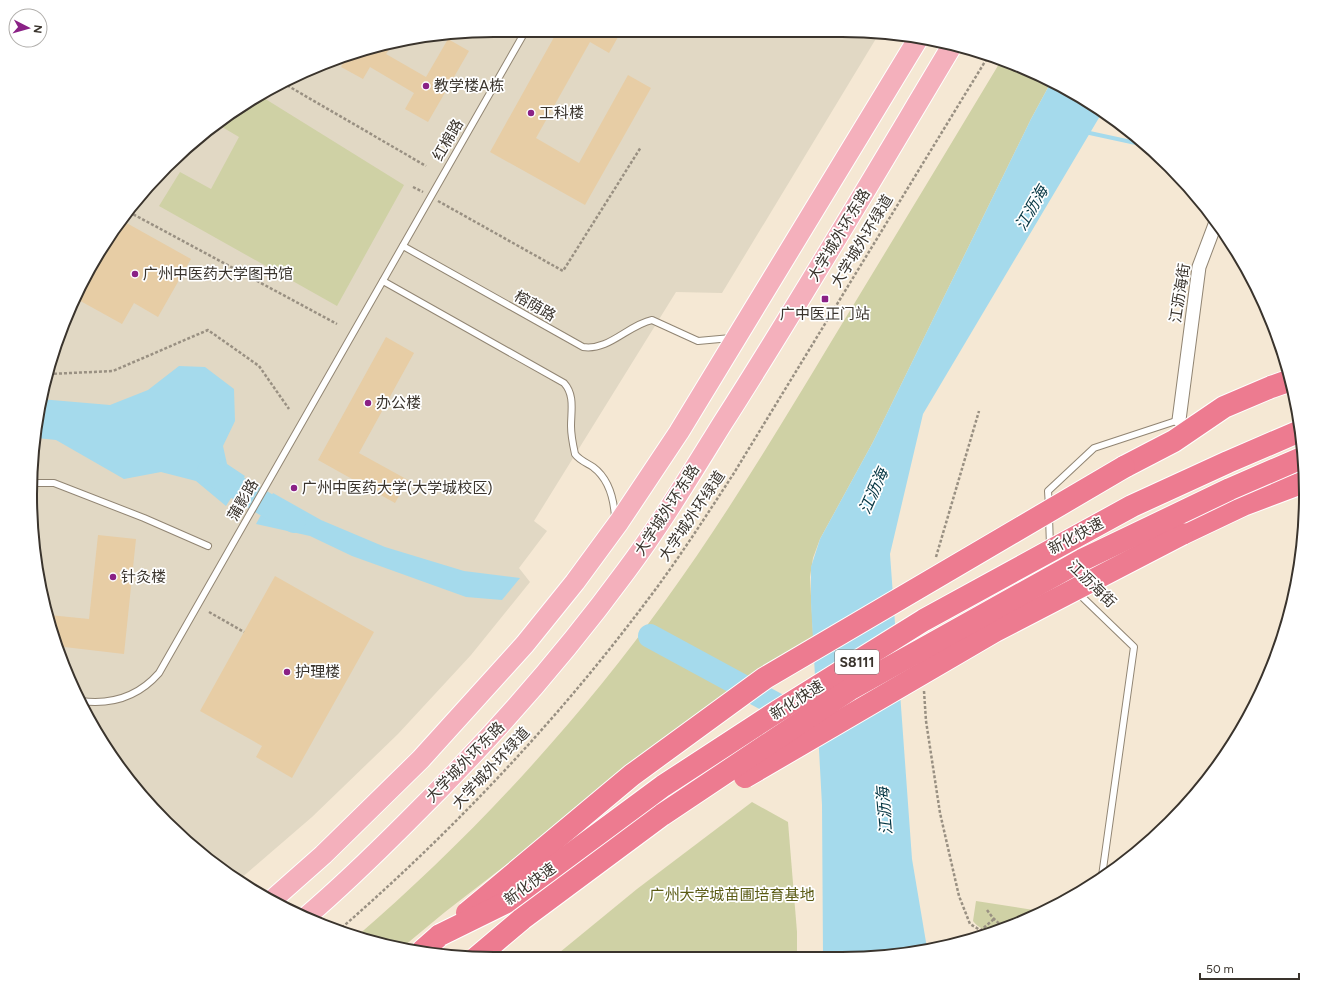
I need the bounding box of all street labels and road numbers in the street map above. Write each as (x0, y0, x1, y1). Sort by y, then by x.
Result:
street label: 红棉路 (429, 116, 467, 164)
street label: 大学城外环东路 (804, 185, 874, 285)
street label: 大学城外环绿道 (827, 191, 897, 291)
street label: 江沥海街 (1166, 262, 1194, 324)
street label: 榕荫路 (511, 287, 559, 325)
street label: 大学城外环东路 (631, 461, 703, 559)
street label: 大学城外环绿道 (655, 467, 729, 565)
street label: 蒲影路 (224, 476, 262, 524)
street label: 新化快速 (1045, 514, 1107, 558)
street label: 江沥海街 (1064, 557, 1120, 611)
road number: S8111 (835, 650, 879, 674)
street label: 新化快速 (767, 676, 827, 724)
street label: 大学城外环东路 (422, 718, 508, 806)
street label: 大学城外环绿道 (449, 723, 533, 813)
street label: 新化快速 (500, 859, 560, 909)

